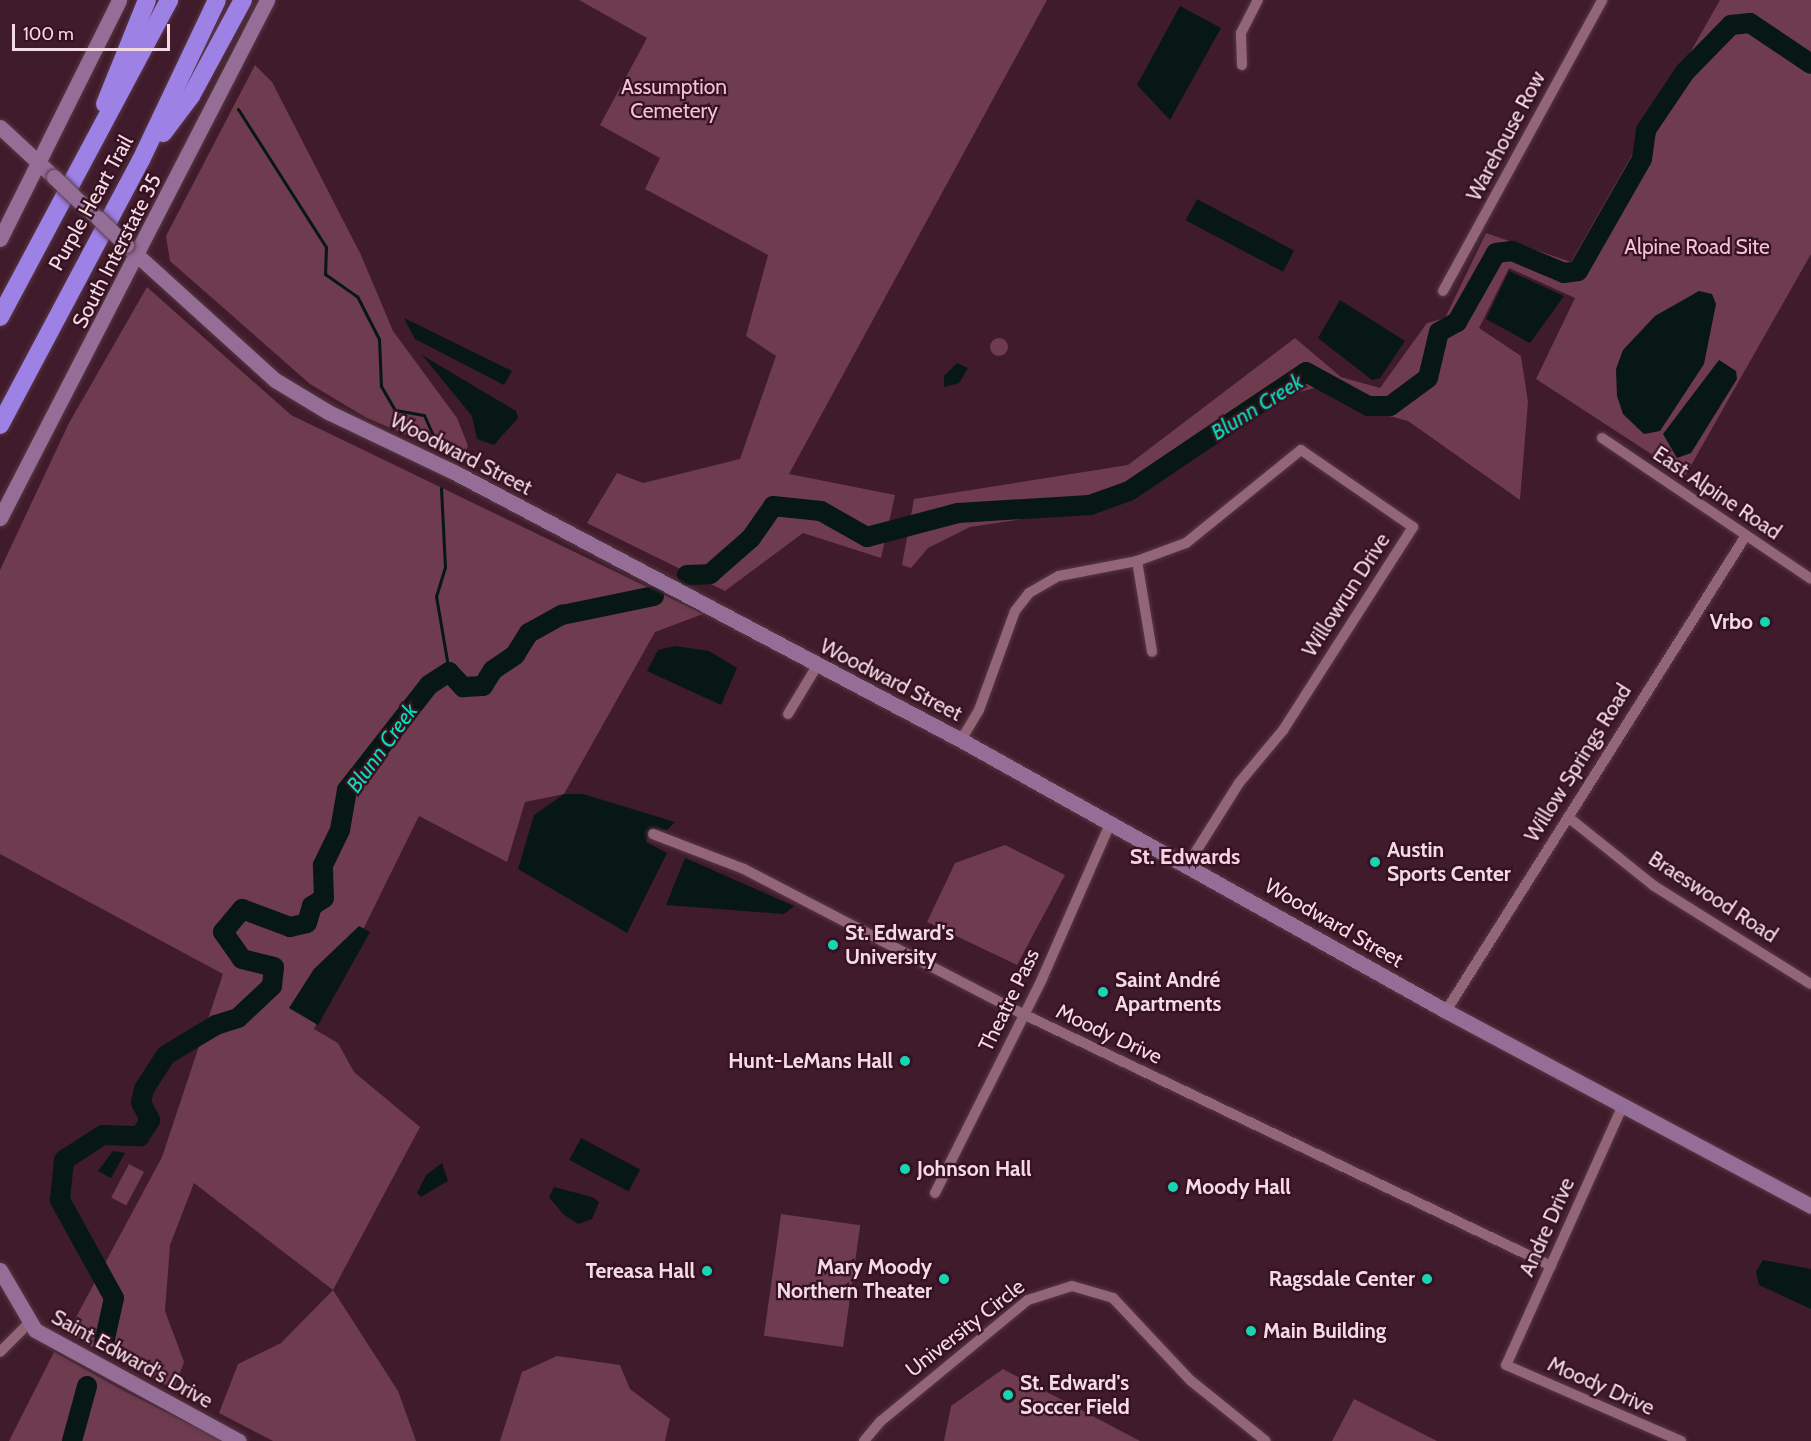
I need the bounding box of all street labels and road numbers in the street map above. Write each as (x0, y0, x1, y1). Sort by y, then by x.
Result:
street label: Warehouse Row (1461, 67, 1551, 205)
street label: Purple Heart Trail (43, 131, 139, 275)
street label: South Interstate 35 (67, 170, 167, 332)
street label: Woodward Street (386, 407, 536, 501)
street label: East Alpine Road (1648, 441, 1786, 545)
street label: Willowrun Drive (1297, 529, 1395, 661)
street label: Woodward Street (816, 633, 966, 727)
street label: Willow Springs Road (1519, 679, 1637, 847)
street label: Braeswood Road (1644, 846, 1782, 948)
street label: Woodward Street (1260, 873, 1408, 973)
street label: Theatre Pass (973, 945, 1045, 1055)
street label: Moody Drive (1052, 998, 1166, 1070)
street label: Andre Drive (1514, 1174, 1580, 1280)
street label: University Circle (901, 1274, 1029, 1382)
street label: Saint Edward's Drive (47, 1304, 217, 1414)
street label: Moody Drive (1544, 1351, 1658, 1421)

